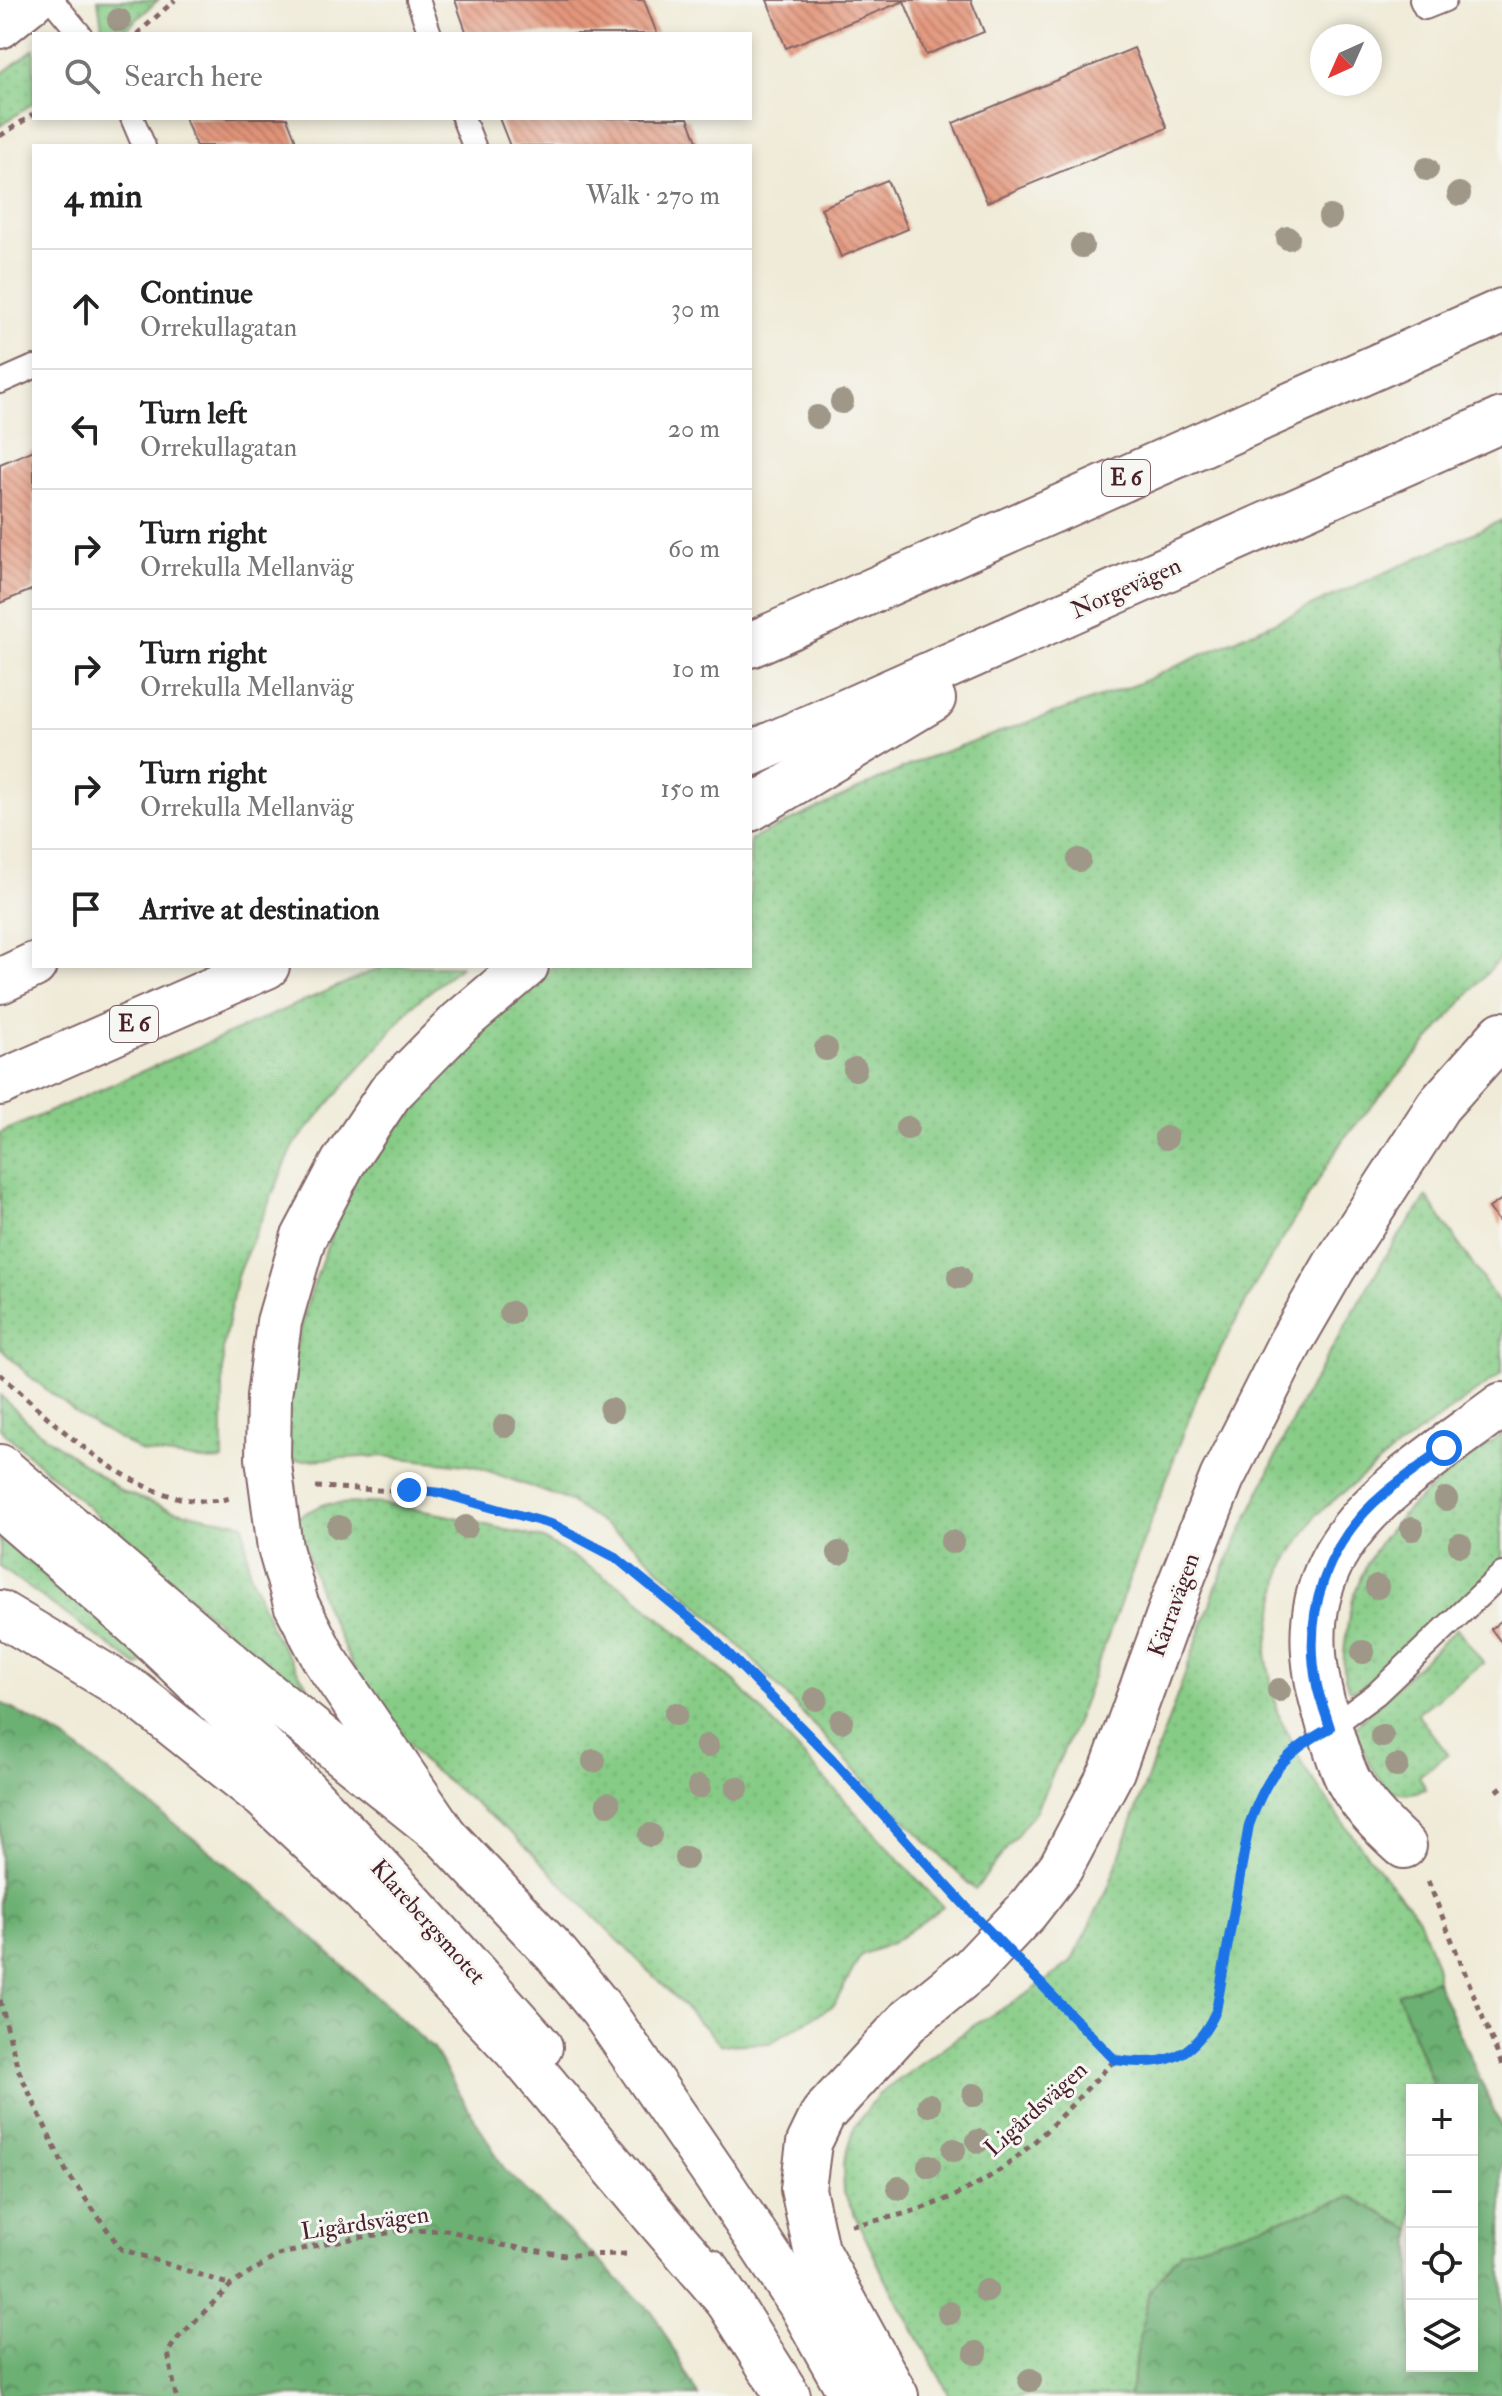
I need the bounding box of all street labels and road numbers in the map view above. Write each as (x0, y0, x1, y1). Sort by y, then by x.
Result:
road number: E 6 (1102, 460, 1150, 496)
street label: Norgevägen (1066, 550, 1186, 626)
road number: E 6 (110, 1006, 158, 1042)
street label: Kärravägen (1141, 1549, 1207, 1661)
street label: Klarebergsmotet (364, 1853, 493, 1991)
street label: Ligårdsvägen (978, 2054, 1094, 2164)
street label: Ligårdsvägen (299, 2199, 431, 2247)

